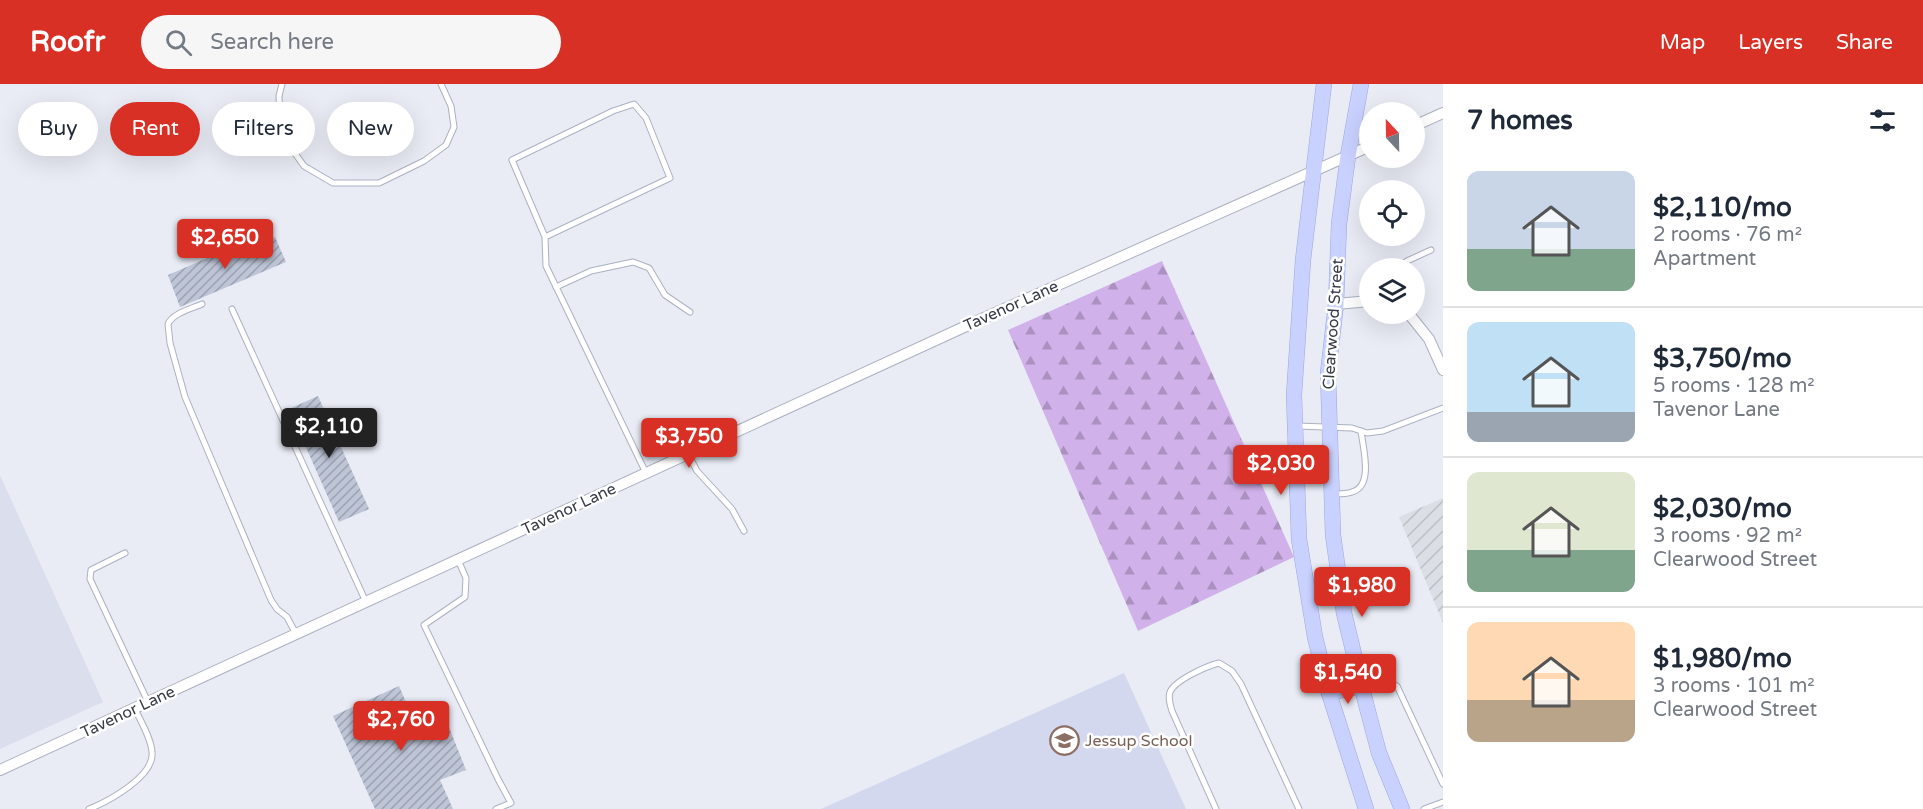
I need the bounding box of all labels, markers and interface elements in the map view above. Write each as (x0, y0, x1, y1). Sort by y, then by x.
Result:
search box (141, 15, 561, 69)
text: Roofr (30, 25, 105, 59)
icon: search (162, 26, 195, 59)
text: Search here (210, 29, 334, 55)
text: Map (1660, 30, 1705, 55)
text: Layers (1738, 30, 1803, 55)
text: Share (1836, 30, 1893, 55)
chip: Buy (18, 102, 98, 156)
chip: Rent (110, 102, 200, 156)
chip: Filters (212, 102, 315, 156)
chip: New (327, 102, 414, 156)
north arrow (1359, 102, 1425, 168)
map controls (1359, 102, 1425, 324)
icon: filters (1866, 104, 1899, 137)
text: 7 homes (1467, 105, 1573, 136)
button: locate (1359, 180, 1425, 246)
text: $2,110/mo (1653, 192, 1792, 223)
icon: home (1515, 195, 1587, 267)
pin: $2,650 (176, 219, 274, 270)
text: 2 rooms · 76 m² (1653, 223, 1802, 247)
text: $2,650 (191, 226, 259, 250)
text: Apartment (1653, 247, 1756, 271)
street label: Clearwood Street (1318, 258, 1348, 390)
button: layers (1359, 258, 1425, 324)
street label: Tavenor Lane (961, 276, 1061, 336)
text: $3,750/mo (1653, 343, 1792, 374)
icon: home (1515, 346, 1587, 418)
text: 5 rooms · 128 m² (1653, 374, 1815, 398)
text: Tavenor Lane (1653, 398, 1780, 422)
pin: $2,110 (280, 408, 378, 459)
text: $2,110 (295, 415, 363, 439)
pin: $3,750 (640, 418, 738, 469)
text: $3,750 (655, 425, 723, 449)
pin: $2,030 (1232, 445, 1330, 496)
text: $2,030 (1247, 452, 1315, 476)
street label: Tavenor Lane (519, 478, 619, 540)
text: $2,030/mo (1653, 493, 1792, 524)
icon: home (1515, 496, 1587, 568)
text: 3 rooms · 92 m² (1653, 524, 1802, 548)
text: Clearwood Street (1653, 548, 1817, 572)
pin: $1,980 (1313, 567, 1411, 618)
text: $1,980 (1328, 574, 1396, 598)
text: $1,980/mo (1653, 643, 1792, 674)
icon: home (1515, 646, 1587, 718)
pin: $1,540 (1299, 654, 1397, 705)
text: $1,540 (1314, 661, 1382, 685)
text: 3 rooms · 101 m² (1653, 674, 1815, 698)
street label: Tavenor Lane (78, 681, 178, 743)
text: Clearwood Street (1653, 698, 1817, 722)
pin: $2,760 (352, 701, 450, 752)
text: $2,760 (367, 708, 435, 732)
school or university icon: Jessup School (1048, 725, 1080, 757)
place label: Jessup School (1085, 731, 1192, 751)

